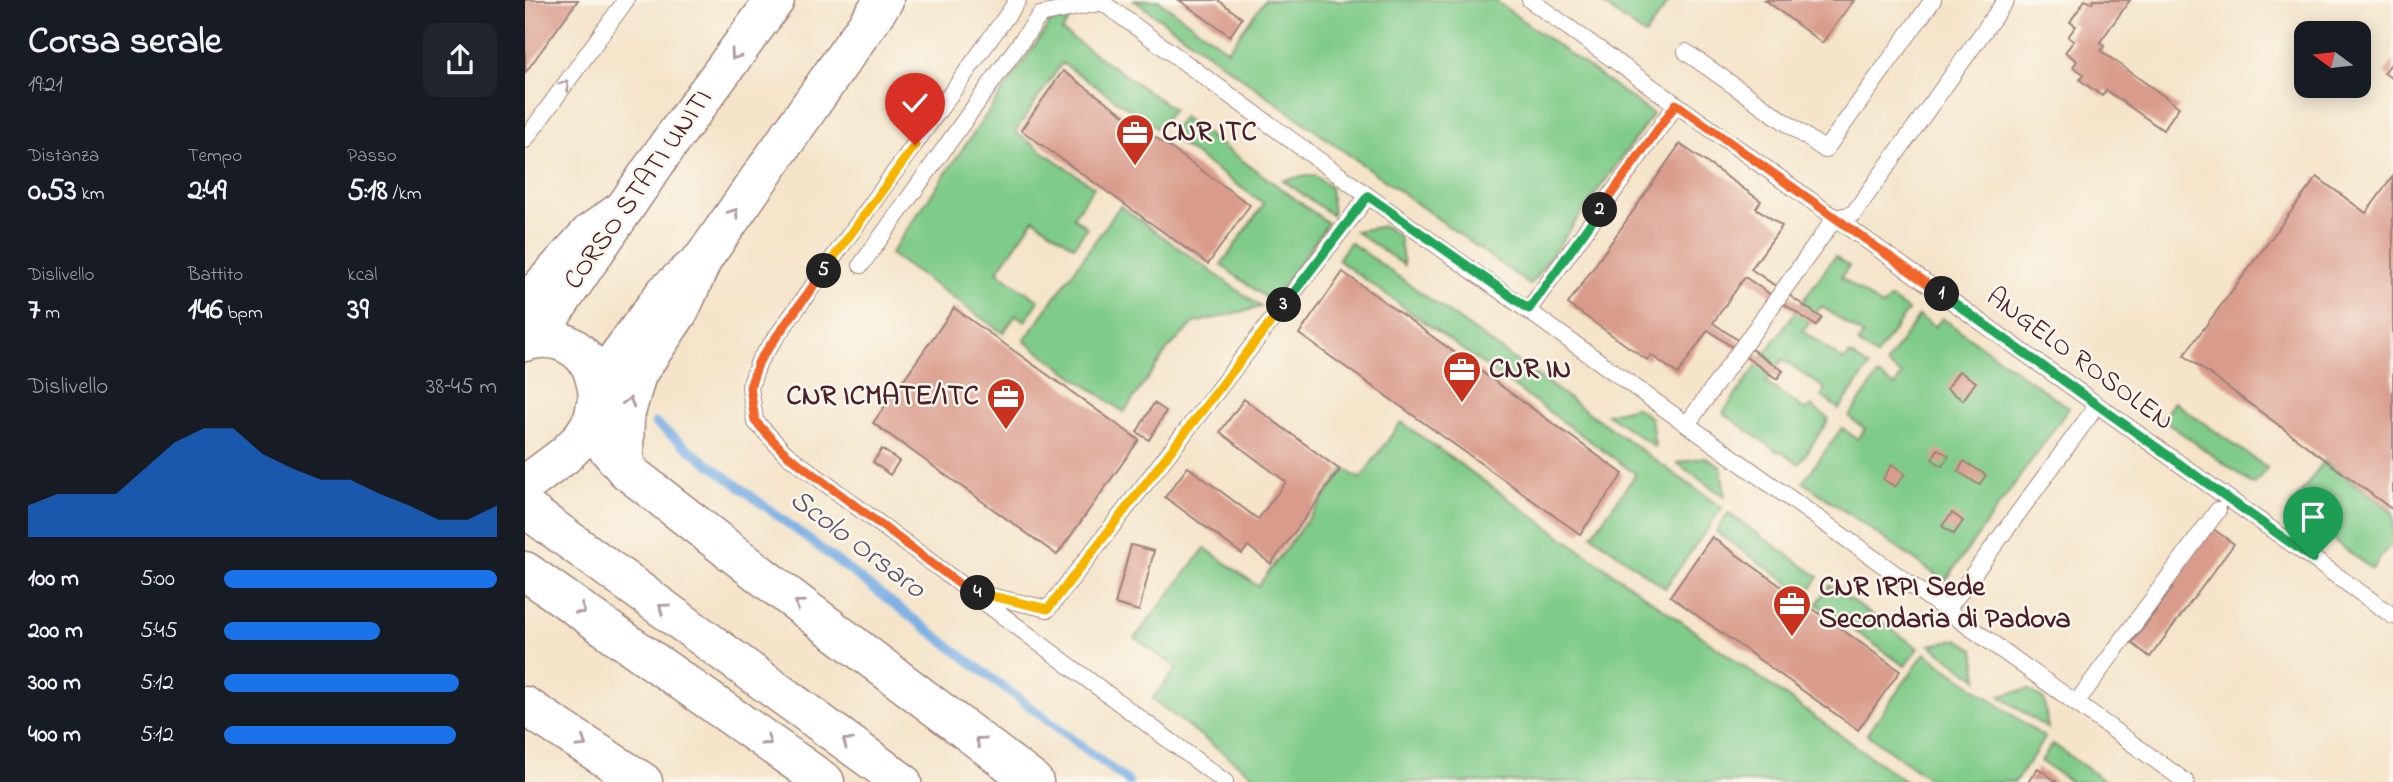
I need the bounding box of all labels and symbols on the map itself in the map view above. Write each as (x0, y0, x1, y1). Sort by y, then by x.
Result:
north arrow (2294, 21, 2371, 98)
one-way arrow (730, 47, 743, 60)
pin (885, 73, 945, 145)
one-way arrow (557, 80, 569, 93)
street label: CORSO STATI UNITI (554, 81, 724, 299)
office icon: CNR ITC (1114, 112, 1156, 167)
place label: CNR ITC (1162, 113, 1257, 154)
pin: 2 (1583, 192, 1617, 228)
one-way arrow (726, 208, 739, 221)
pin: 5 (807, 254, 841, 288)
pin: 1 (1925, 276, 1959, 312)
street label: ANGELO ROSOLEN (1977, 278, 2181, 442)
pin: 3 (1267, 288, 1301, 322)
office icon: CNR IN (1441, 349, 1483, 404)
place label: CNR IN (1489, 350, 1571, 391)
office icon: CNR ICMATE/ITC (985, 376, 1027, 431)
place label: CNR ICMATE/ITC (786, 377, 979, 418)
one-way arrow (620, 396, 635, 408)
water label: Scolo Orsaro (780, 479, 936, 612)
pin (2283, 487, 2343, 559)
place label: CNR IRPI Sede Secondaria di Padova (1819, 568, 2071, 641)
pin: 4 (960, 576, 995, 610)
office icon: CNR IRPI Sede Secondaria di Padova (1771, 583, 1813, 638)
one-way arrow (794, 599, 806, 612)
one-way arrow (573, 602, 586, 614)
one-way arrow (658, 604, 671, 616)
one-way arrow (759, 733, 772, 745)
one-way arrow (575, 735, 588, 748)
one-way arrow (975, 736, 988, 749)
one-way arrow (842, 738, 855, 750)

